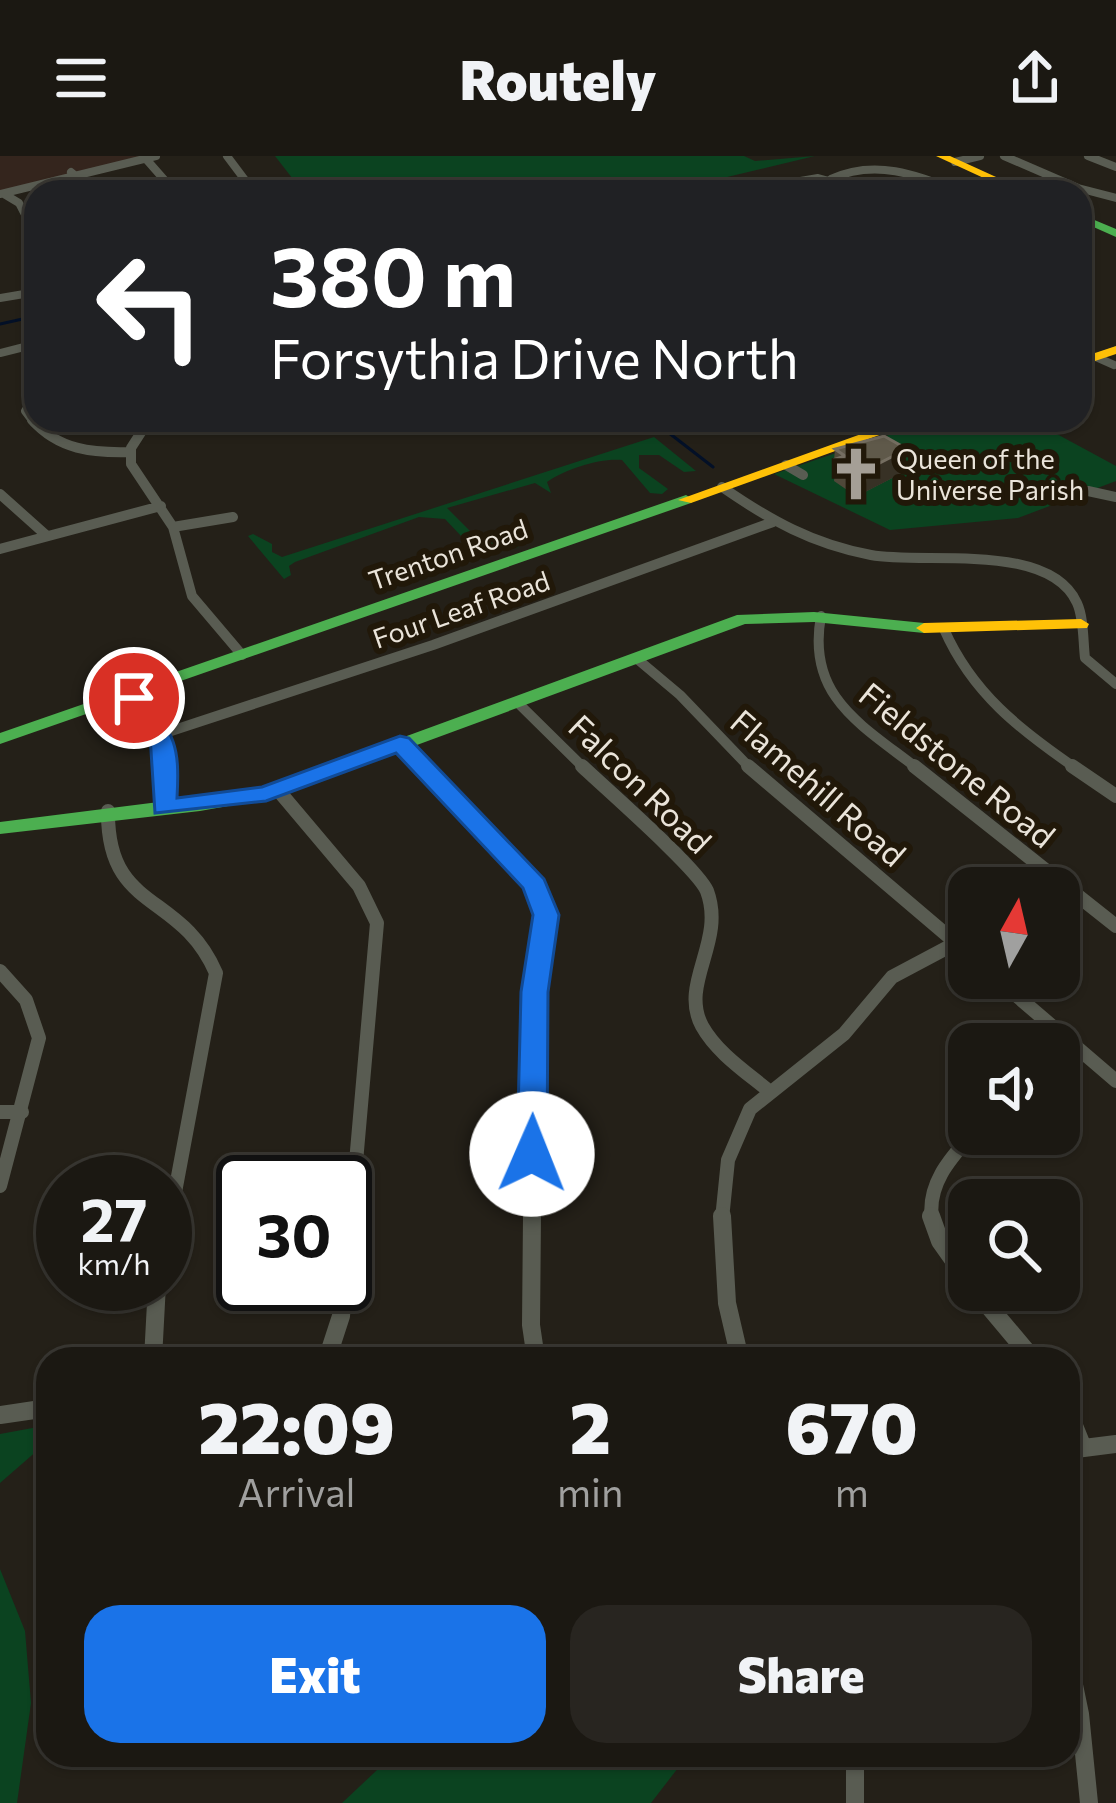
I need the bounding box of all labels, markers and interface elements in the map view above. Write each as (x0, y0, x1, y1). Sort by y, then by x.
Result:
icon: menu (48, 45, 114, 111)
text: Routely (460, 45, 656, 111)
icon: share (1002, 45, 1068, 111)
text: 380 m (270, 222, 516, 324)
icon: left (72, 228, 228, 384)
text: Forsythia Drive North (270, 324, 799, 390)
place label: Queen of the Universe Parish (896, 442, 1084, 506)
church icon: Queen of the Universe Parish (827, 445, 885, 503)
street label: Trenton Road (364, 511, 532, 597)
street label: Four Leaf Road (368, 563, 554, 655)
pin (83, 647, 185, 749)
icon: arrive (101, 665, 167, 731)
street label: Fieldstone Road (852, 673, 1064, 855)
street label: Flamehill Road (723, 700, 915, 874)
street label: Falcon Road (561, 705, 721, 861)
north arrow (948, 867, 1080, 999)
map controls (948, 867, 1080, 1311)
button: sound (948, 1023, 1080, 1155)
position arrow (469, 1091, 595, 1217)
speed limit sign: 30 (216, 1155, 372, 1311)
button: search (948, 1179, 1080, 1311)
text: 27 (81, 1181, 147, 1254)
text: km/h (78, 1244, 150, 1281)
text: 22:09 (198, 1381, 395, 1469)
text: 2 (569, 1381, 611, 1469)
text: 670 (786, 1381, 918, 1469)
text: Arrival (237, 1467, 355, 1515)
text: min (557, 1467, 623, 1515)
text: m (835, 1467, 869, 1515)
button: Exit (84, 1605, 546, 1743)
button: Share (570, 1605, 1032, 1743)

